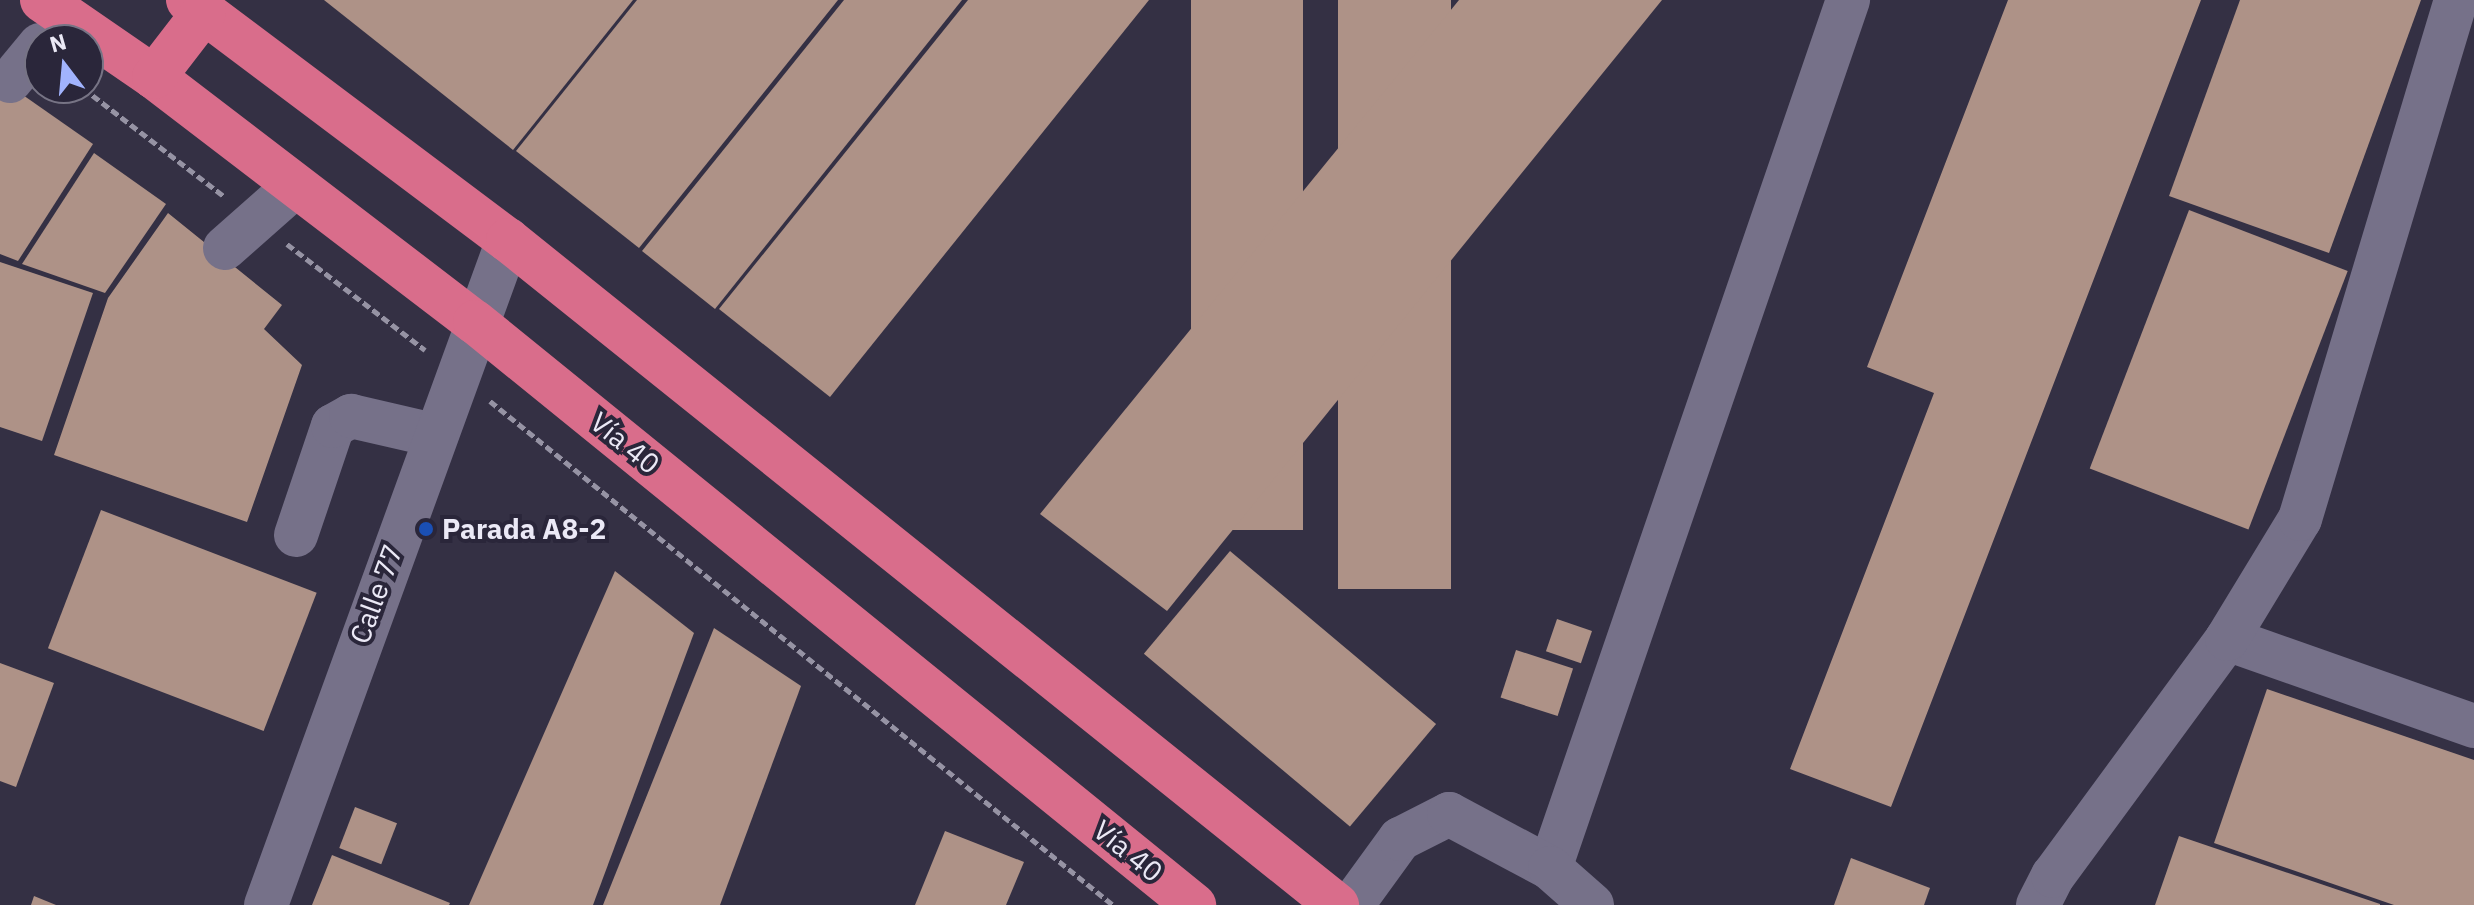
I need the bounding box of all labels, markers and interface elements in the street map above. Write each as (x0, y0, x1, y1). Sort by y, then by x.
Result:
north arrow (24, 24, 104, 104)
text: N (46, 26, 69, 59)
street label: Vía 40 (584, 405, 666, 481)
place label: Parada A8-2 (442, 512, 606, 546)
marker: Parada A8-2 (417, 520, 435, 538)
street label: Calle 77 (343, 540, 409, 648)
street label: Vía 40 (1087, 813, 1169, 889)

